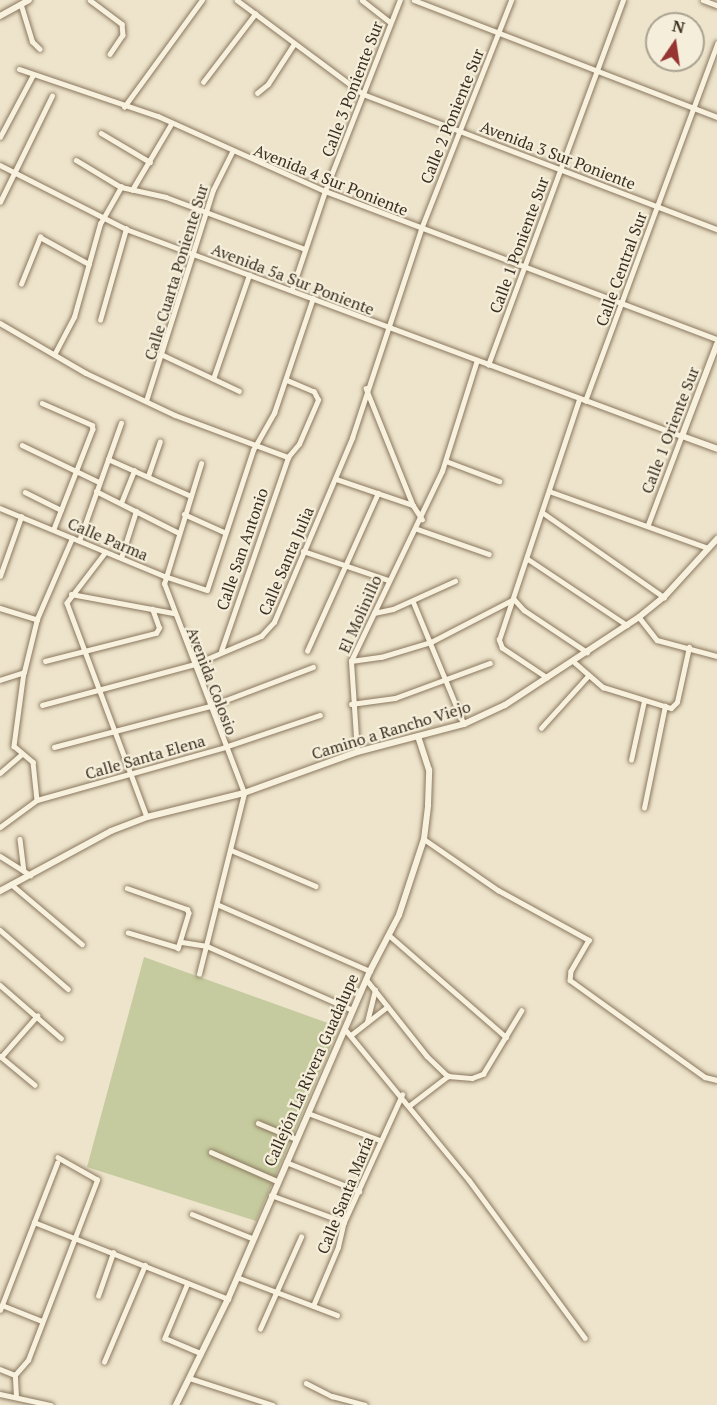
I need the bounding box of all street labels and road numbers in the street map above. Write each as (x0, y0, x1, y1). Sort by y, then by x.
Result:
street label: Calle 3 Poniente Sur (317, 18, 387, 160)
street label: Calle 2 Poniente Sur (416, 46, 488, 186)
street label: Avenida 3 Sur Poniente (478, 117, 638, 193)
street label: Avenida 4 Sur Poniente (251, 140, 411, 220)
street label: Calle 1 Poniente Sur (485, 174, 553, 316)
street label: Calle Cuarta Poniente Sur (140, 182, 212, 362)
street label: Calle Central Sur (591, 209, 651, 329)
street label: Avenida 5a Sur Poniente (209, 239, 377, 319)
street label: Calle 1 Oriente Sur (637, 364, 703, 496)
street label: Calle San Antonio (212, 485, 272, 613)
street label: Calle Santa Julia (254, 504, 318, 618)
street label: Calle Parma (65, 513, 151, 565)
street label: El Molinillo (334, 572, 386, 656)
street label: Avenida Colosio (183, 624, 241, 738)
street label: Camino a Rancho Viejo (309, 697, 473, 763)
street label: Calle Santa Elena (83, 731, 207, 783)
street label: Callejón La Rivera Guadalupe (260, 971, 362, 1169)
street label: Calle Santa María (313, 1133, 377, 1257)

